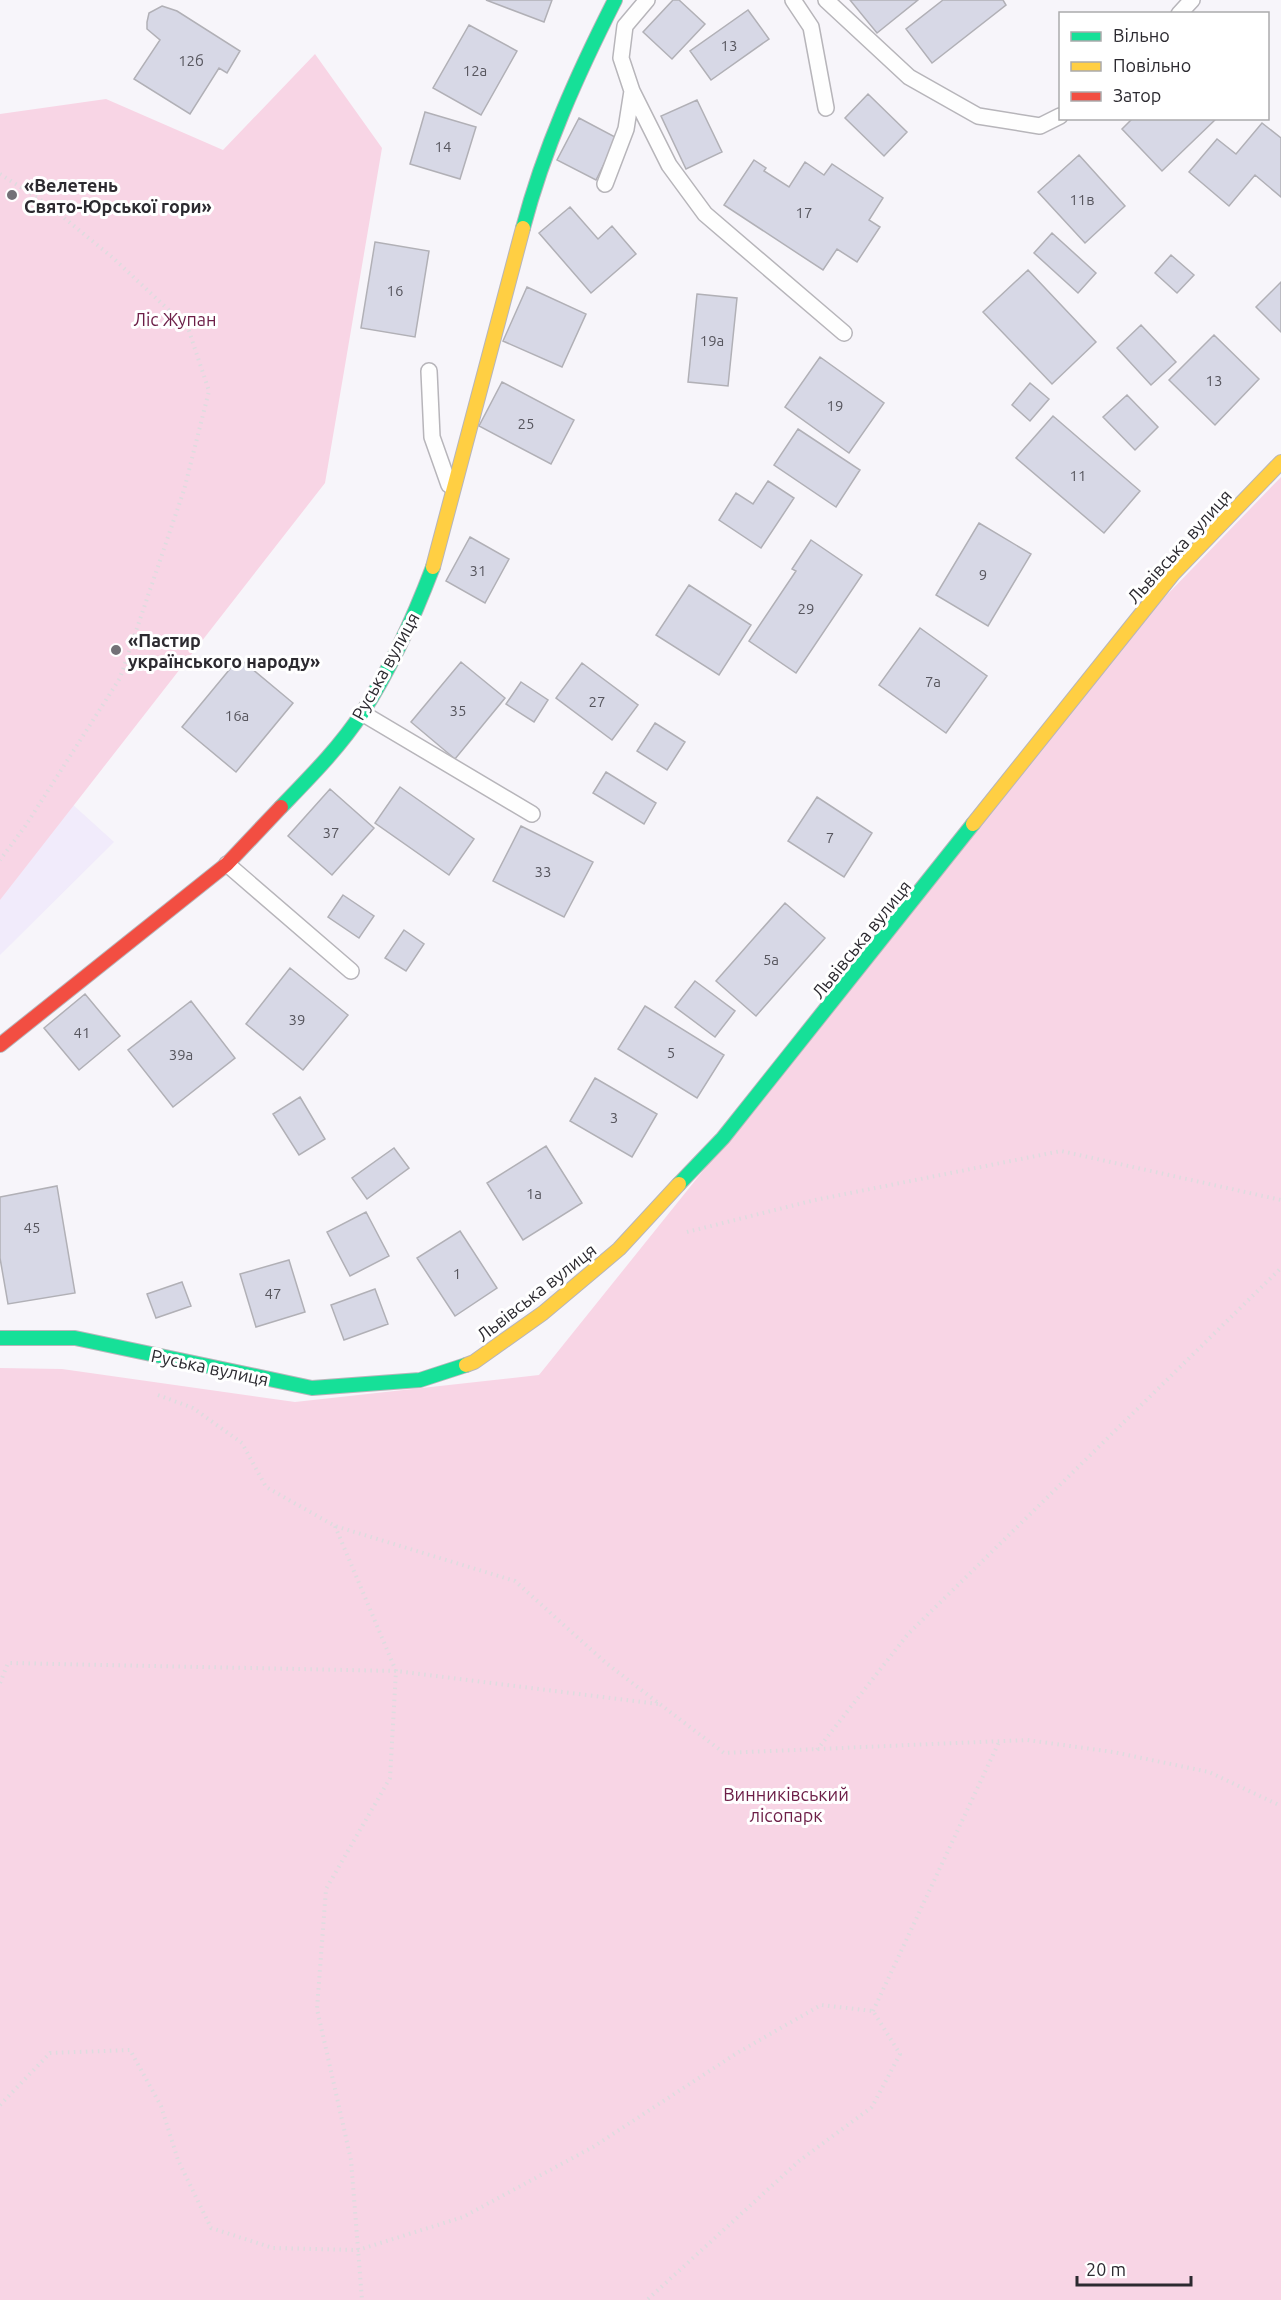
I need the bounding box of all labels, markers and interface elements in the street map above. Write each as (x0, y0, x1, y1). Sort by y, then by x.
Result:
legend (1059, 12, 1269, 120)
text: Вільно (1113, 25, 1170, 45)
house number: 13 (721, 37, 737, 54)
house number: 12б (178, 52, 204, 69)
text: Повільно (1113, 55, 1191, 75)
house number: 12а (463, 62, 487, 79)
text: Затор (1113, 85, 1161, 105)
house number: 14 (435, 138, 451, 155)
place label: «Велетень Свято-Юрської гори» (24, 175, 212, 216)
marker: «Велетень Свято-Юрської гори» (5, 188, 19, 202)
house number: 11в (1069, 191, 1095, 208)
house number: 17 (796, 204, 812, 221)
house number: 16 (387, 282, 403, 299)
park label: Ліс Жупан (133, 309, 217, 329)
house number: 19а (700, 332, 724, 349)
house number: 13 (1206, 372, 1222, 389)
house number: 19 (827, 397, 843, 414)
house number: 25 (518, 415, 534, 432)
house number: 11 (1070, 467, 1086, 484)
street label: Львівська вулиця (1123, 485, 1235, 607)
house number: 31 (470, 562, 486, 579)
house number: 9 (979, 566, 987, 583)
house number: 29 (798, 600, 814, 617)
street label: Руська вулиця (347, 609, 423, 723)
place label: «Пастир українського народу» (128, 630, 320, 671)
marker: «Пастир українського народу» (109, 643, 123, 657)
house number: 7а (925, 673, 941, 690)
house number: 27 (589, 693, 605, 710)
house number: 35 (450, 702, 466, 719)
house number: 16а (225, 707, 249, 724)
house number: 37 (323, 824, 339, 841)
house number: 7 (826, 829, 834, 846)
house number: 33 (535, 863, 551, 880)
street label: Львівська вулиця (807, 876, 915, 1002)
house number: 5а (763, 951, 779, 968)
house number: 39 (289, 1011, 305, 1028)
house number: 41 (74, 1024, 90, 1041)
house number: 5 (667, 1044, 675, 1061)
house number: 39а (169, 1046, 193, 1063)
house number: 3 (610, 1109, 618, 1126)
house number: 1а (526, 1185, 542, 1202)
house number: 45 (24, 1219, 40, 1236)
street label: Львівська вулиця (472, 1239, 600, 1345)
house number: 1 (453, 1265, 461, 1282)
house number: 47 (265, 1285, 281, 1302)
street label: Руська вулиця (149, 1345, 271, 1389)
park label: Винниківський лісопарк (723, 1784, 849, 1825)
scale bar (1077, 2249, 1191, 2287)
text: 20 m (1086, 2259, 1126, 2279)

